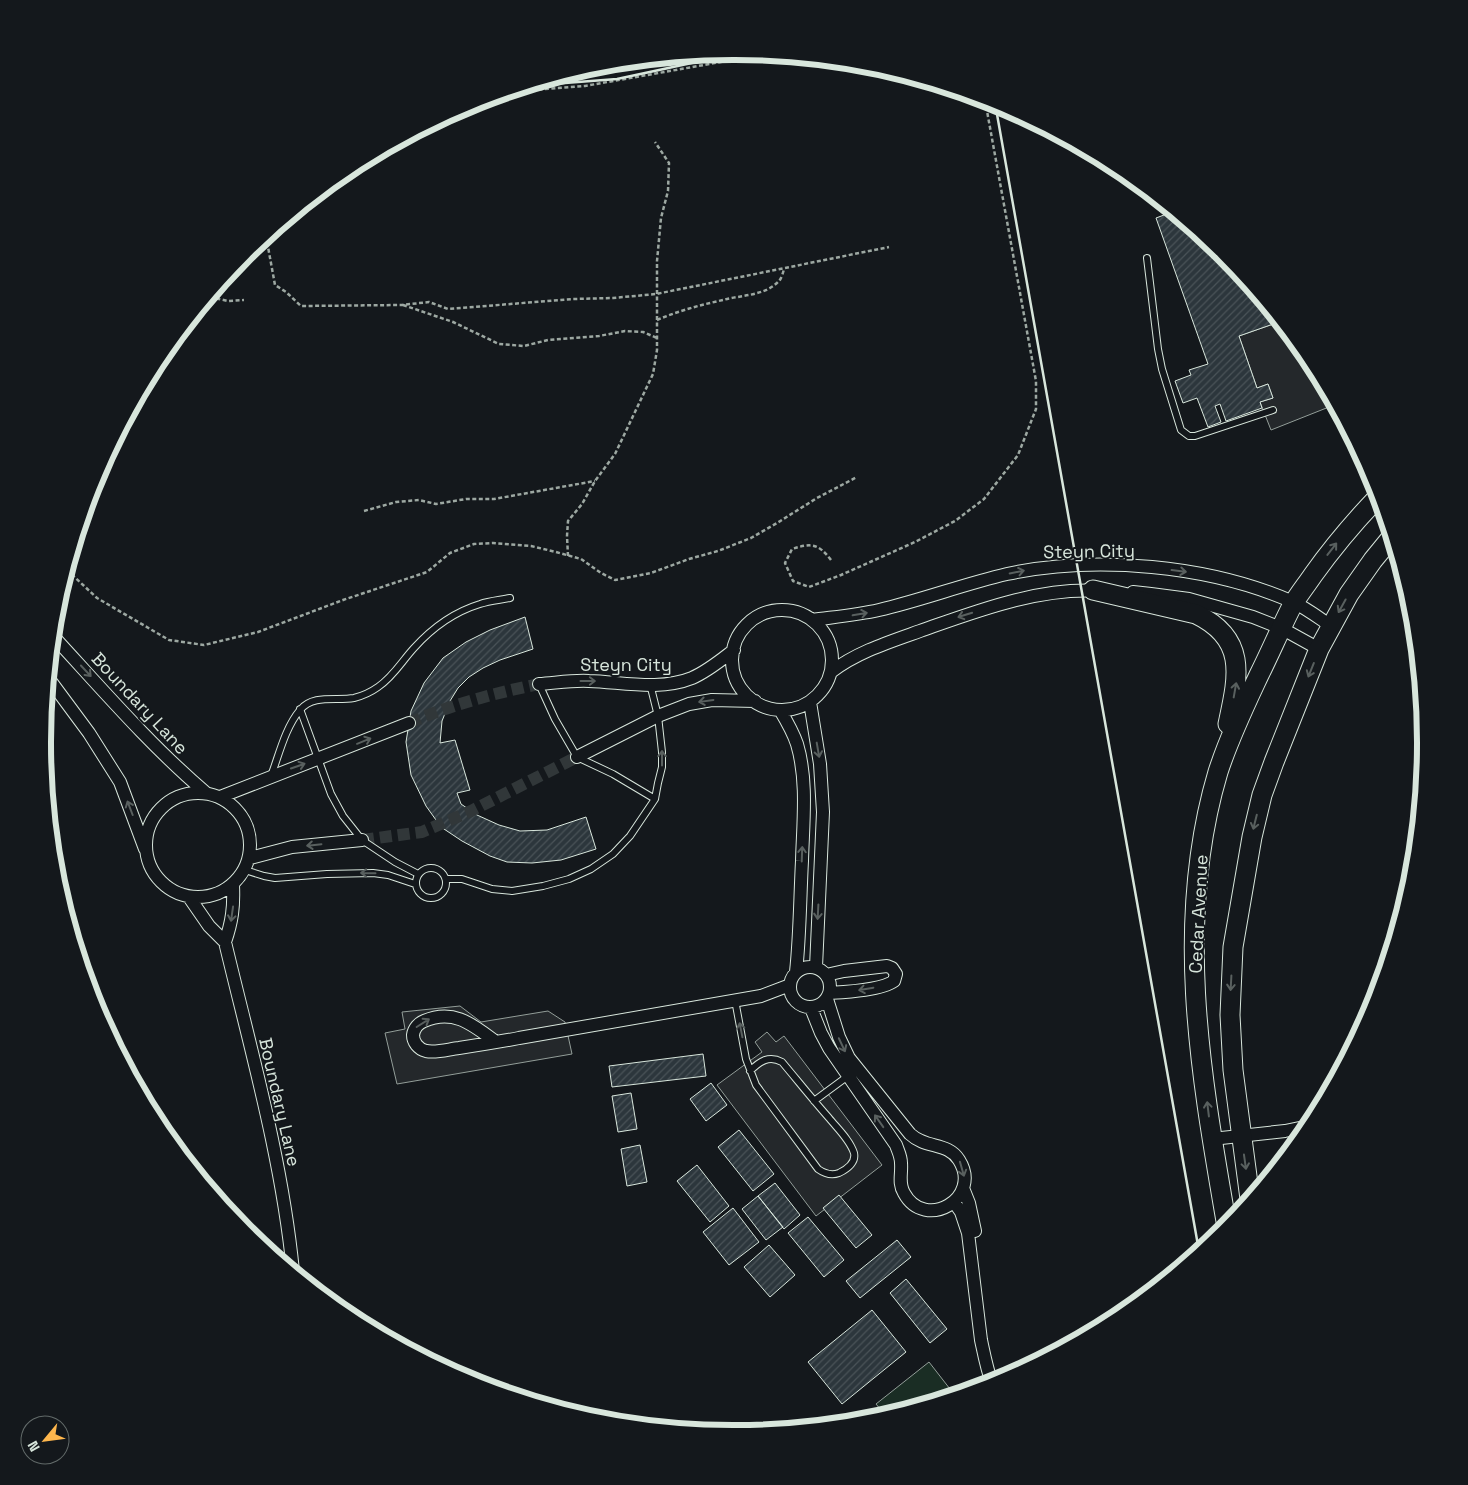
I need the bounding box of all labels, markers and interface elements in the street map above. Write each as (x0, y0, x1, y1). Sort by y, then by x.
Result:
street label: Steyn City (1043, 539, 1135, 563)
one-way arrow (1327, 543, 1338, 556)
one-way arrow (1171, 566, 1187, 576)
one-way arrow (1009, 567, 1025, 577)
one-way arrow (1337, 599, 1347, 613)
one-way arrow (852, 608, 868, 618)
one-way arrow (958, 611, 974, 621)
street label: Boundary Lane (87, 647, 193, 759)
street label: Steyn City (580, 653, 672, 676)
one-way arrow (1306, 662, 1315, 677)
one-way arrow (80, 665, 92, 678)
one-way arrow (579, 676, 595, 686)
one-way arrow (1230, 682, 1240, 698)
one-way arrow (699, 696, 715, 706)
one-way arrow (356, 736, 371, 745)
one-way arrow (813, 741, 823, 757)
one-way arrow (657, 750, 667, 766)
one-way arrow (290, 761, 306, 770)
one-way arrow (124, 800, 133, 815)
one-way arrow (1250, 814, 1259, 830)
one-way arrow (306, 840, 322, 850)
one-way arrow (797, 846, 807, 862)
street label: Cedar Avenue (1183, 854, 1213, 974)
one-way arrow (360, 868, 376, 878)
one-way arrow (813, 903, 822, 919)
one-way arrow (227, 906, 237, 922)
one-way arrow (1227, 975, 1236, 991)
one-way arrow (859, 984, 875, 994)
one-way arrow (416, 1017, 430, 1027)
one-way arrow (735, 1022, 745, 1038)
street label: Boundary Lane (254, 1035, 306, 1169)
one-way arrow (838, 1037, 848, 1052)
one-way arrow (1203, 1102, 1213, 1118)
one-way arrow (874, 1114, 884, 1128)
one-way arrow (1240, 1154, 1250, 1170)
one-way arrow (957, 1161, 967, 1177)
north arrow (20, 1415, 70, 1465)
text: N (23, 1438, 44, 1455)

